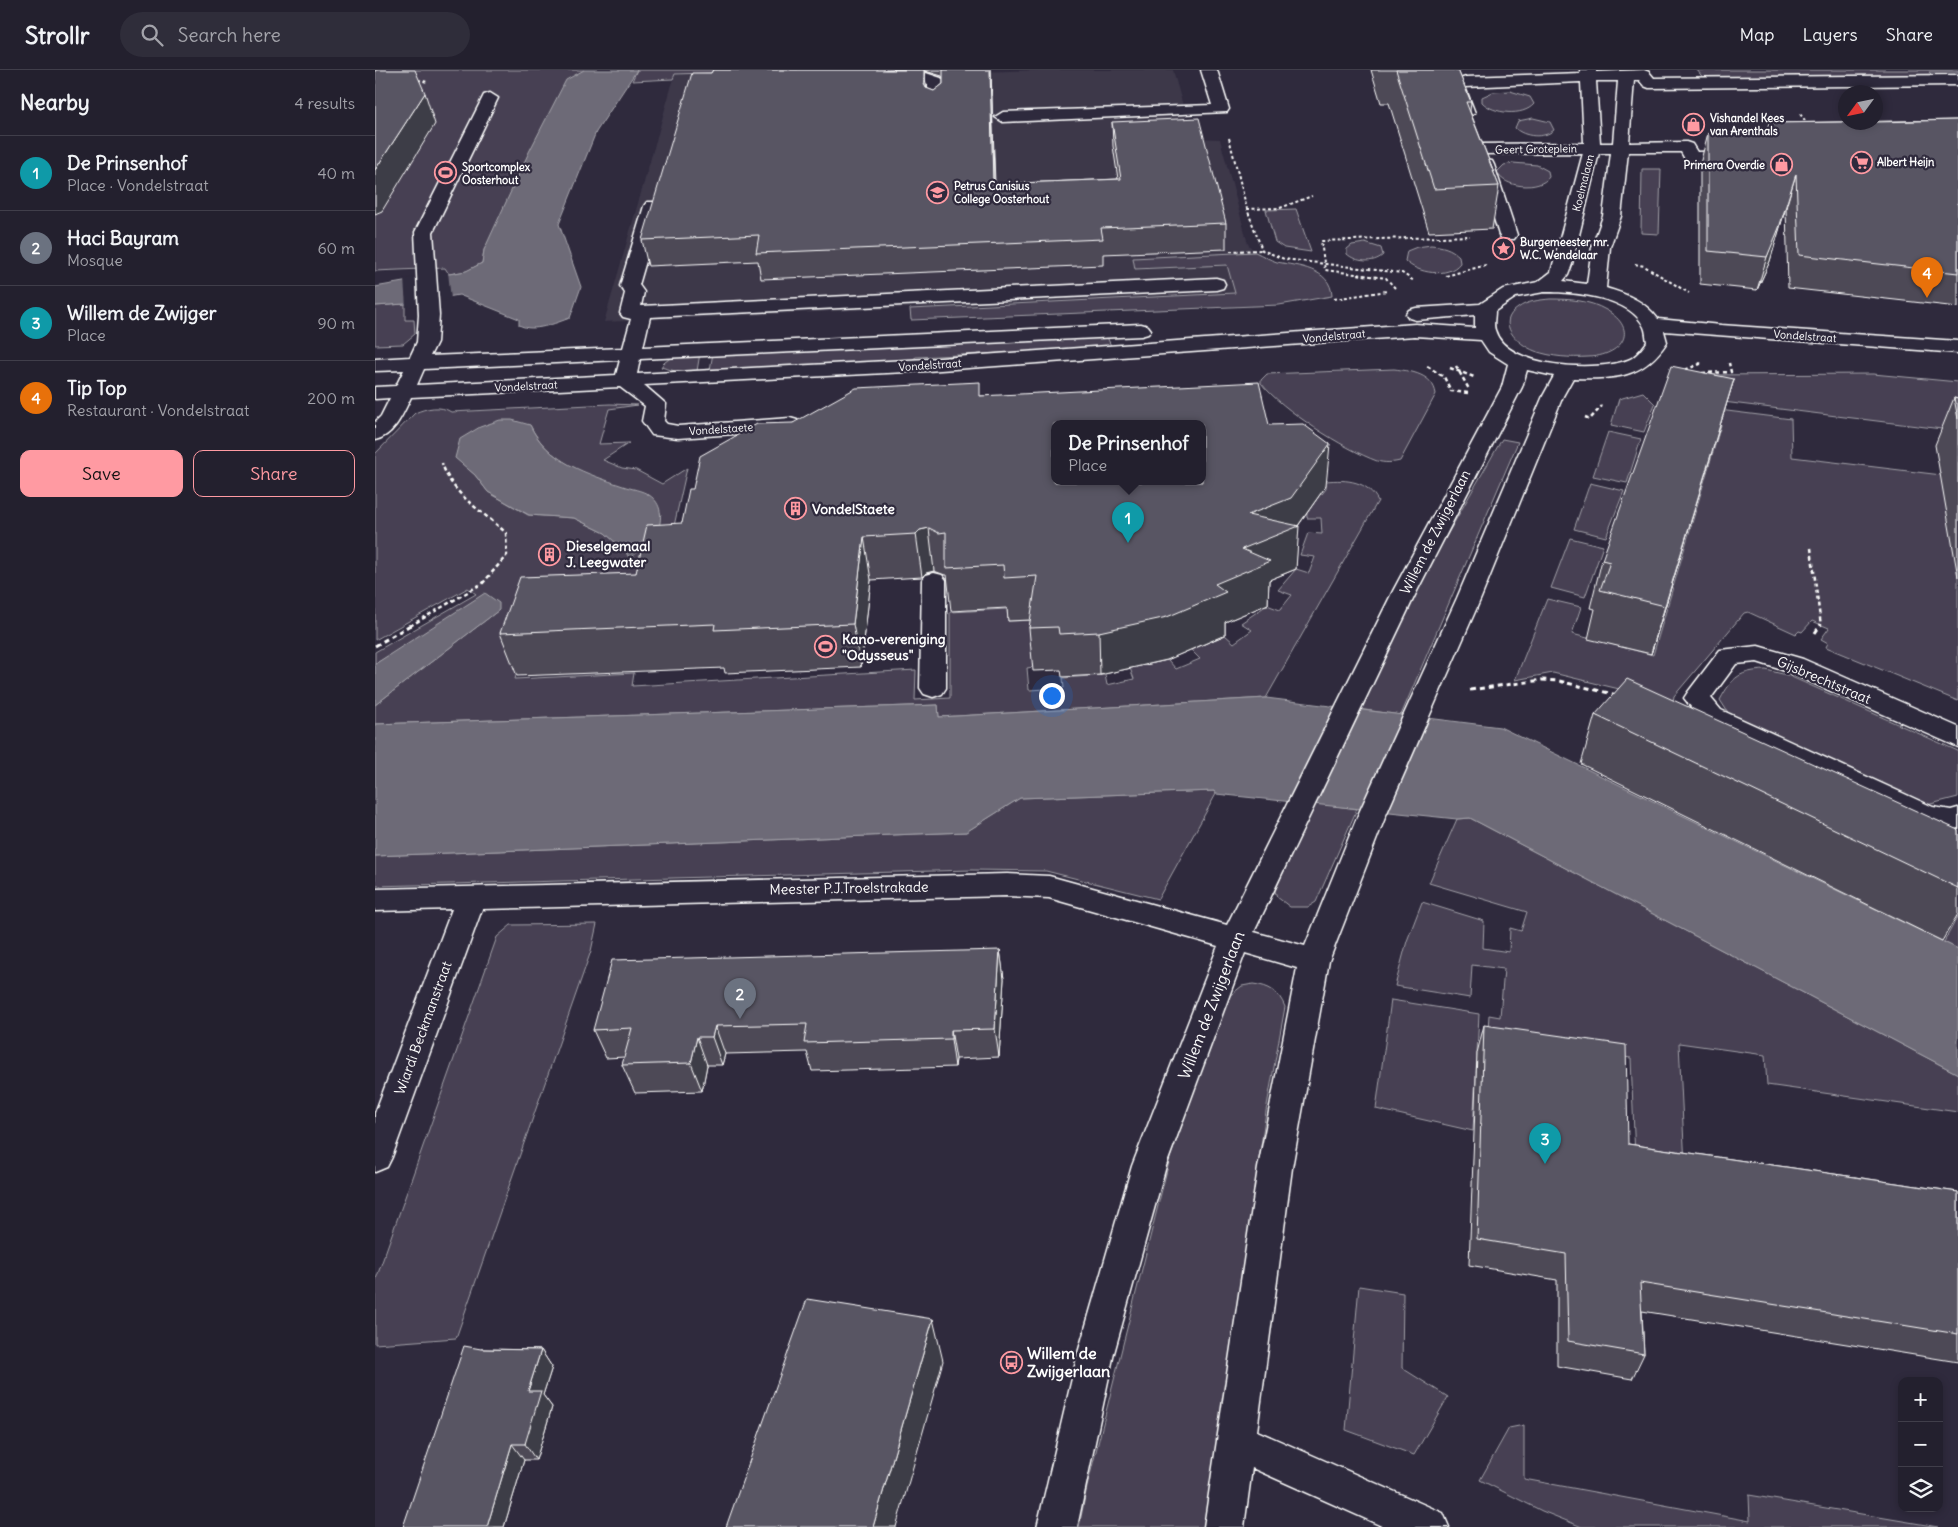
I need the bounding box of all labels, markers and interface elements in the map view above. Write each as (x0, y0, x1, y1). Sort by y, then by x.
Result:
search box (120, 12, 470, 57)
text: Strollr (25, 20, 90, 50)
icon: search (138, 21, 166, 49)
text: Search here (178, 23, 281, 47)
text: Map (1739, 23, 1774, 46)
text: Layers (1802, 23, 1858, 46)
text: Share (1886, 23, 1933, 46)
north arrow (1838, 85, 1883, 130)
text: Nearby (20, 89, 90, 116)
text: 4 results (294, 93, 355, 113)
place label: Vishandel Kees van Arenthals (1710, 111, 1784, 138)
shop icon: Vishandel Kees van Arenthals (1682, 112, 1706, 136)
street label: Geert Groteplein (1495, 141, 1577, 157)
supermarket icon: Albert Heijn (1849, 150, 1873, 174)
text: De Prinsenhof (67, 151, 187, 175)
street label: Koelmalaan (1569, 153, 1597, 213)
shop icon: Primera Overdie (1769, 153, 1793, 177)
place label: Albert Heijn (1877, 155, 1935, 169)
place label: Primera Overdie (1684, 158, 1765, 172)
place label: Sportcomplex Oosterhout (462, 160, 531, 187)
sports icon: Sportcomplex Oosterhout (434, 161, 458, 185)
text: 1 (33, 163, 39, 183)
text: 40 m (317, 163, 355, 183)
text: Place · Vondelstraat (67, 175, 209, 195)
place label: Petrus Canisius College Oosterhout (954, 179, 1050, 207)
school or university icon: Petrus Canisius College Oosterhout (926, 180, 950, 204)
text: Haci Bayram (67, 226, 179, 250)
place label: Burgemeester mr. W.C. Wendelaar (1520, 235, 1609, 262)
place icon: Burgemeester mr. W.C. Wendelaar (1492, 236, 1516, 260)
text: 2 (32, 238, 40, 258)
text: 60 m (317, 238, 355, 258)
text: Mosque (67, 250, 123, 270)
pin: 4 (1911, 257, 1943, 298)
text: Willem de Zwijger (67, 301, 216, 325)
text: 3 (31, 313, 41, 333)
text: 90 m (317, 313, 355, 333)
text: Place (67, 325, 106, 345)
street label: Vondelstraat (1302, 326, 1366, 346)
street label: Vondelstraat (1773, 327, 1837, 345)
street label: Vondelstraat (898, 356, 962, 374)
text: Tip Top (67, 376, 127, 400)
street label: Vondelstraat (494, 377, 558, 395)
text: 4 (31, 388, 41, 408)
text: 200 m (307, 388, 355, 408)
text: Restaurant · Vondelstraat (67, 400, 250, 420)
street label: Vondelstaete (688, 420, 754, 438)
popup (1051, 420, 1206, 485)
text: De Prinsenhof (1068, 431, 1189, 455)
button: Save (20, 450, 183, 497)
button: Share (193, 450, 355, 497)
text: Place (1068, 455, 1107, 475)
street label: Willem de Zwijgerlaan (1396, 467, 1474, 597)
building icon: VondelStaete (784, 497, 808, 521)
place label: VondelStaete (812, 500, 895, 518)
pin: 1 (1112, 502, 1144, 543)
place label: Dieselgemaal J. Leegwater (566, 537, 650, 571)
building icon: Dieselgemaal J. Leegwater (538, 542, 562, 566)
place label: Kano-vereniging "Odysseus" (842, 630, 946, 664)
sports icon: Kano-vereniging "Odysseus" (814, 635, 838, 659)
street label: Gijsbrechtstraat (1774, 652, 1874, 708)
your location (1039, 683, 1065, 709)
street label: Meester P.J.Troelstrakade (769, 878, 929, 898)
street label: Willem de Zwijgerlaan (1174, 928, 1248, 1082)
street label: Wiardi Beckmanstraat (390, 959, 456, 1097)
pin: 2 (724, 978, 756, 1019)
pin: 3 (1529, 1123, 1561, 1164)
place label: Willem de Zwijgerlaan (1027, 1343, 1110, 1382)
bus stop icon: Willem de Zwijgerlaan (999, 1350, 1023, 1374)
map controls (1898, 1377, 1943, 1512)
button: + (1898, 1377, 1943, 1422)
button: − (1898, 1422, 1943, 1467)
button: layers (1898, 1467, 1943, 1512)

